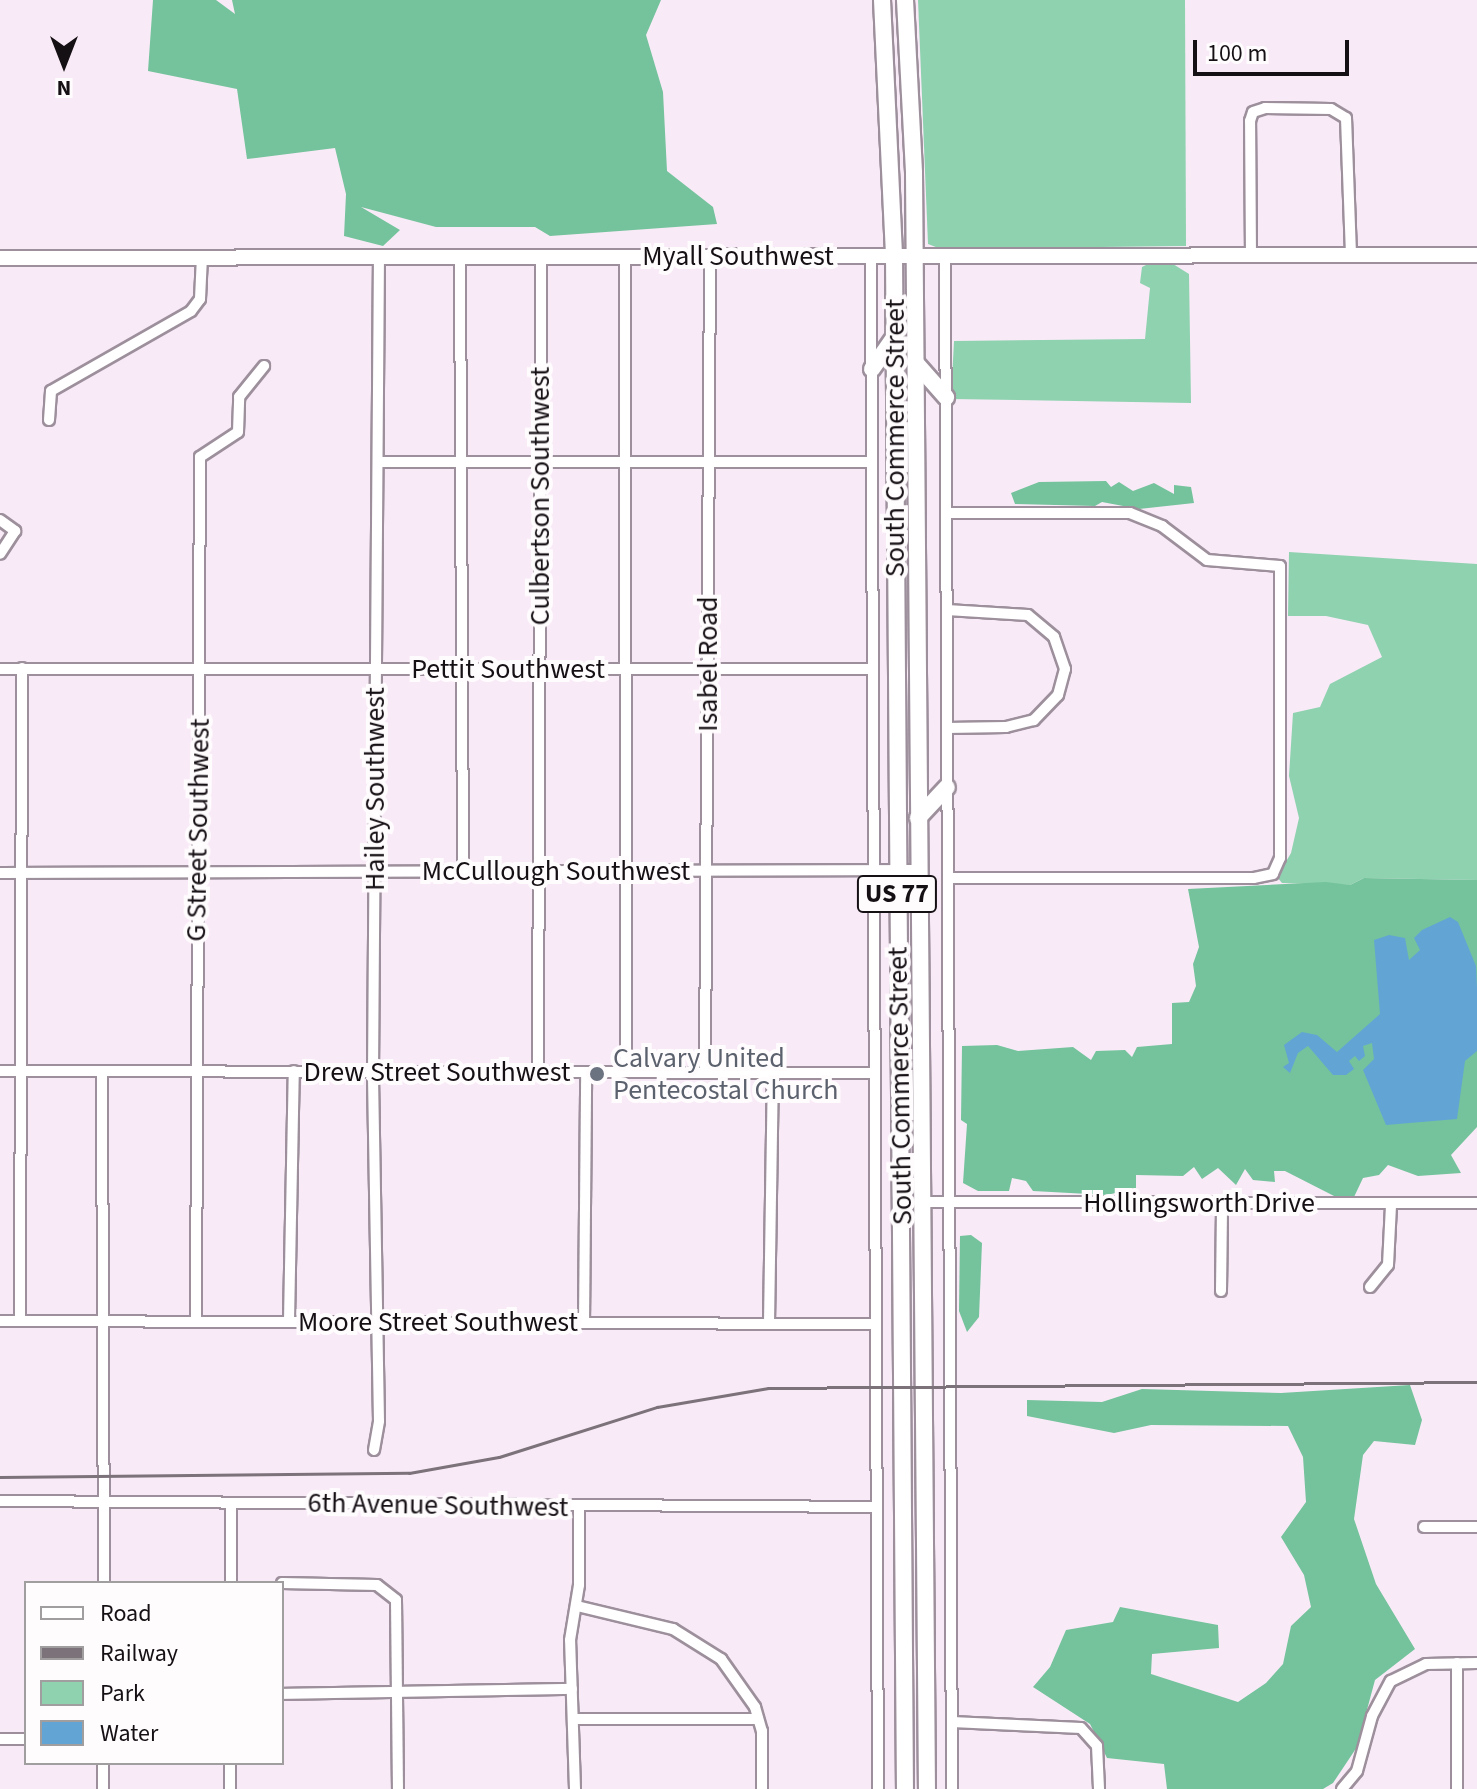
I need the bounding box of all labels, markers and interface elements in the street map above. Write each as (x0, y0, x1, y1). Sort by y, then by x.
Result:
north arrow (24, 24, 104, 104)
scale bar (1197, 24, 1353, 74)
text: 100 m (1207, 36, 1267, 71)
text: N (57, 72, 71, 104)
street label: Myall Southwest (642, 239, 834, 273)
street label: South Commerce Street (878, 299, 912, 577)
street label: Culbertson Southwest (523, 367, 557, 625)
street label: Isabel Road (691, 596, 725, 732)
street label: Pettit Southwest (411, 652, 605, 686)
street label: Hailey Southwest (358, 687, 392, 891)
street label: G Street Southwest (179, 718, 217, 942)
street label: McCullough Southwest (422, 854, 690, 888)
road number: US 77 (855, 872, 939, 916)
street label: South Commerce Street (881, 947, 919, 1225)
place label: Calvary United Pentecostal Church (613, 1041, 838, 1107)
street label: Drew Street Southwest (304, 1055, 570, 1089)
marker: Calvary United Pentecostal Church (588, 1065, 606, 1083)
street label: Hollingsworth Drive (1083, 1186, 1315, 1220)
street label: Moore Street Southwest (298, 1305, 578, 1339)
street label: 6th Avenue Southwest (307, 1486, 569, 1524)
legend (24, 1581, 284, 1765)
text: Road (100, 1596, 152, 1631)
text: Railway (100, 1636, 178, 1671)
text: Park (100, 1676, 145, 1711)
text: Water (100, 1716, 158, 1751)

